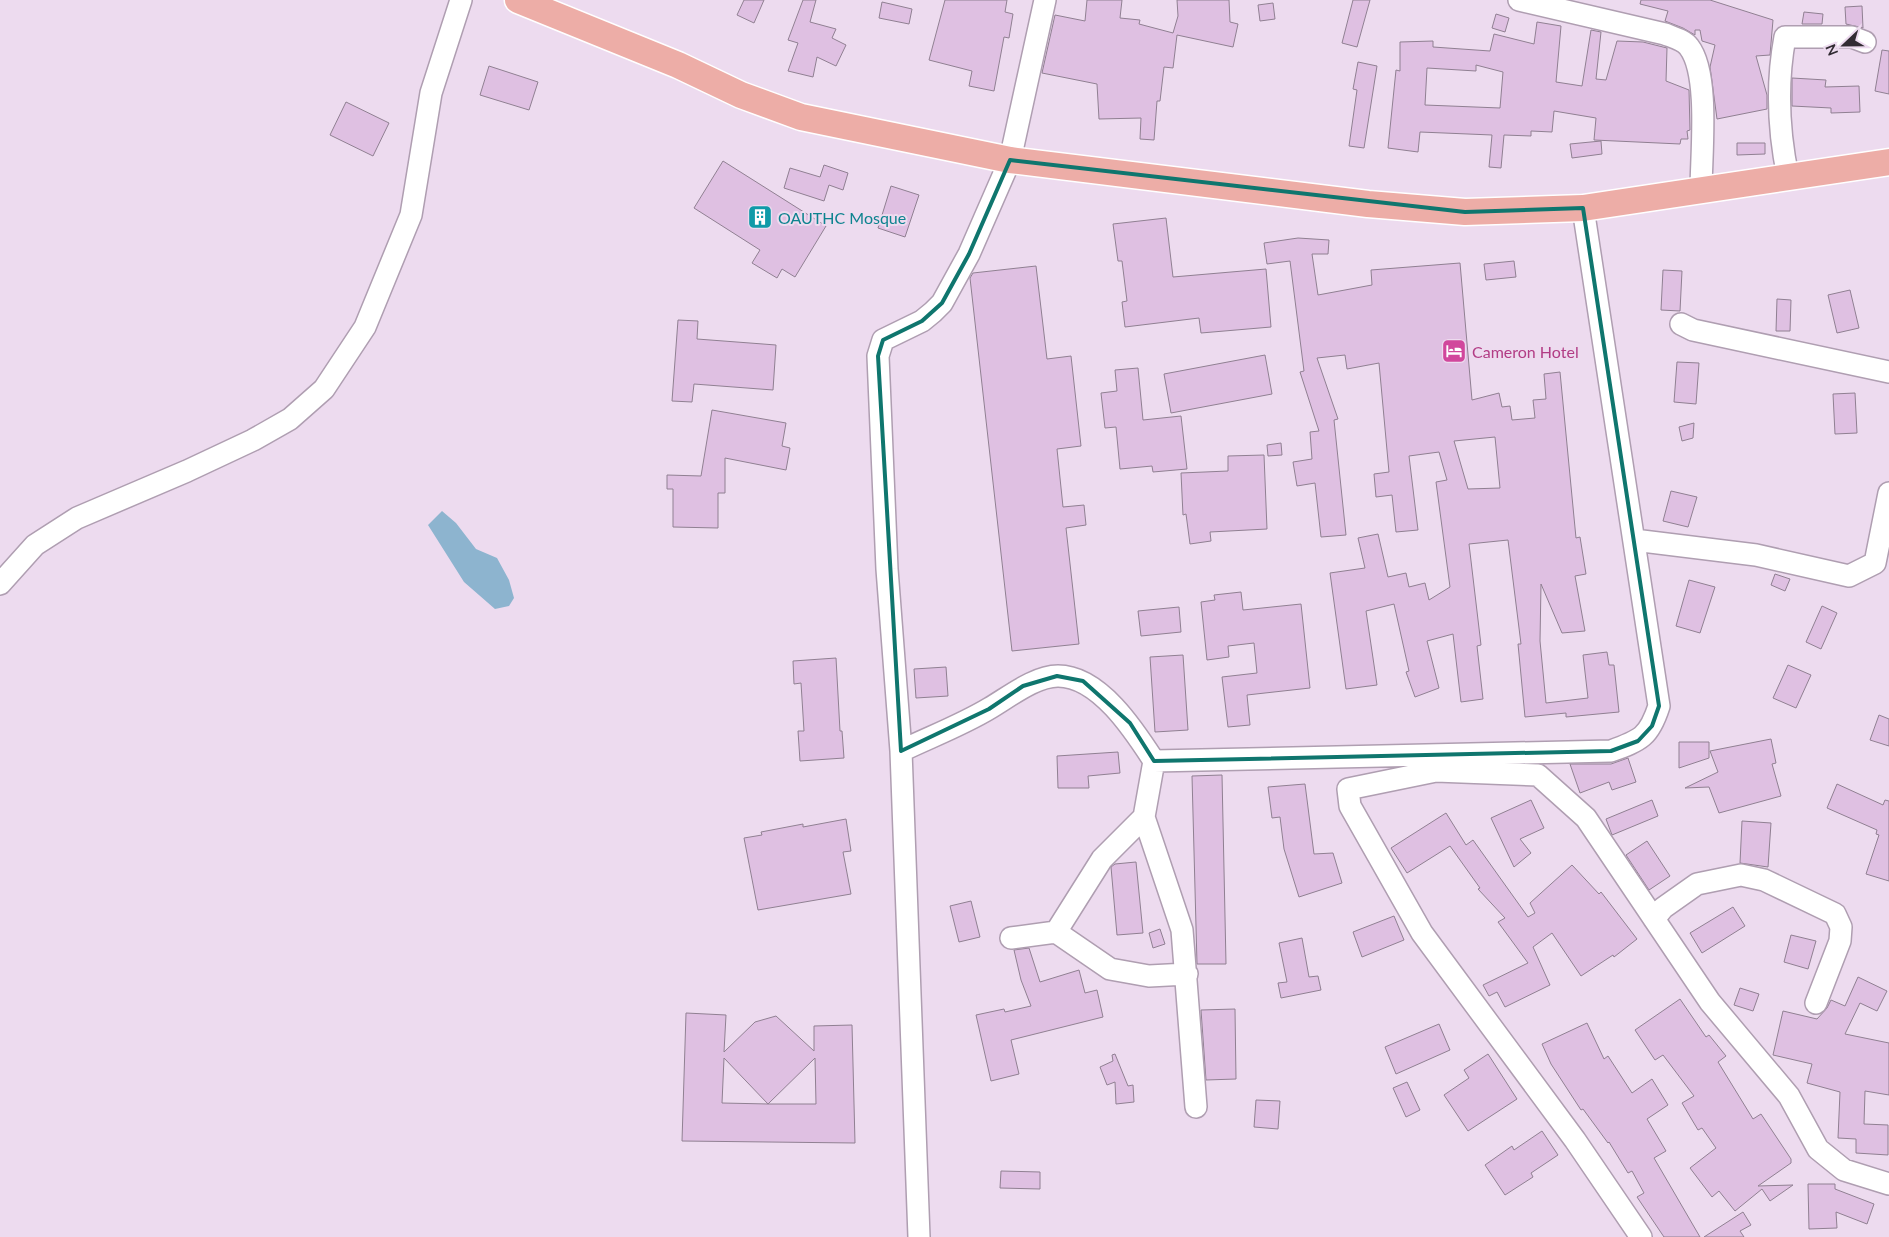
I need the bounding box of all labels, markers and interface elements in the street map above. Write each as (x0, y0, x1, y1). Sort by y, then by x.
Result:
north arrow (1819, 20, 1869, 70)
text: N (1822, 42, 1841, 58)
building icon: OAUTHC Mosque (747, 204, 773, 230)
place label: OAUTHC Mosque (778, 208, 906, 227)
hotel icon: Cameron Hotel (1441, 338, 1467, 364)
place label: Cameron Hotel (1472, 342, 1579, 361)

